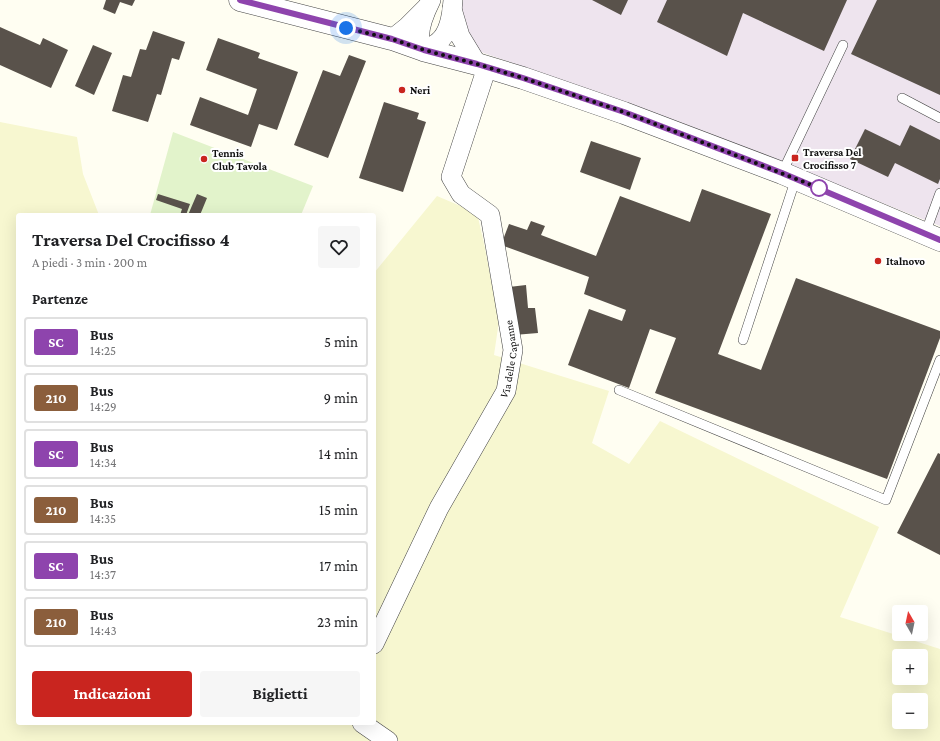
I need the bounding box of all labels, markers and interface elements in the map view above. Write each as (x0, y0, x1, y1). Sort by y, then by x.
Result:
your location (336, 18, 356, 38)
place label: Neri (410, 84, 431, 96)
marker: Neri (397, 85, 407, 95)
place label: Traversa Del Crocifisso 7 (803, 146, 862, 171)
place label: Tennis Club Tavola (212, 147, 268, 172)
marker: Traversa Del Crocifisso 7 (790, 153, 800, 163)
marker: Tennis Club Tavola (199, 154, 209, 164)
unlabelled marker (810, 179, 828, 197)
button: heart (318, 226, 360, 268)
text: Traversa Del Crocifisso 4 (32, 229, 230, 250)
text: A piedi · 3 min · 200 m (32, 255, 147, 270)
place label: Italnovo (886, 255, 925, 267)
marker: Italnovo (873, 256, 883, 266)
text: Partenze (32, 291, 88, 307)
street label: Via delle Capanne (497, 319, 519, 400)
text: Bus (90, 327, 113, 343)
text: SC (48, 334, 64, 350)
text: 5 min (324, 334, 358, 350)
text: 14:25 (90, 343, 116, 358)
text: Bus (90, 383, 113, 399)
text: 210 (46, 390, 66, 406)
text: 9 min (324, 390, 358, 406)
text: 14:29 (90, 399, 117, 414)
text: Bus (90, 439, 113, 455)
text: SC (48, 446, 64, 462)
text: 14 min (319, 446, 358, 462)
text: 14:34 (90, 455, 117, 470)
text: Bus (90, 495, 113, 511)
text: 210 (46, 502, 66, 518)
text: 15 min (319, 502, 358, 518)
text: 14:35 (90, 511, 116, 526)
text: Bus (90, 551, 113, 567)
text: SC (48, 558, 64, 574)
text: 17 min (319, 558, 358, 574)
text: 14:37 (90, 567, 116, 582)
north arrow (892, 605, 928, 641)
map controls (892, 605, 928, 729)
text: Bus (90, 607, 113, 623)
text: 210 (46, 614, 66, 630)
text: 23 min (317, 614, 358, 630)
text: 14:43 (90, 623, 117, 638)
button: + (892, 649, 928, 685)
button: Indicazioni (32, 671, 192, 717)
button: Biglietti (200, 671, 360, 717)
button: − (892, 693, 928, 729)

